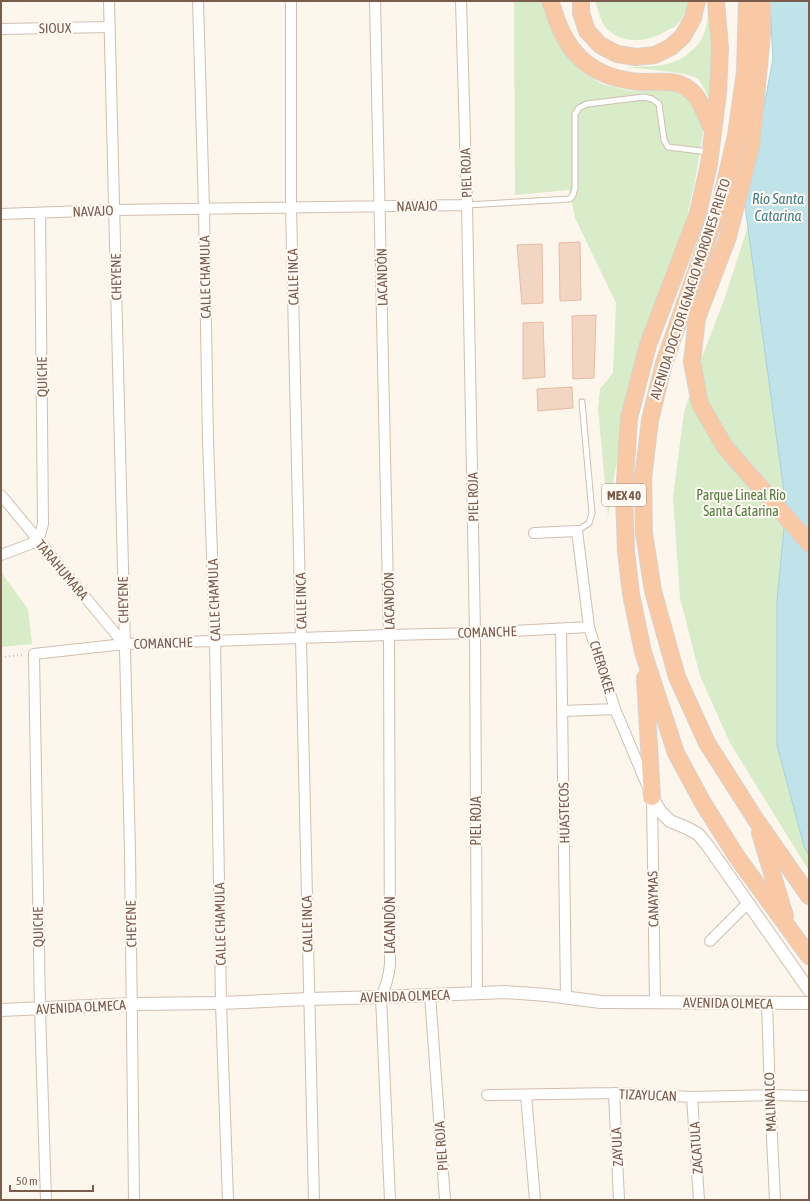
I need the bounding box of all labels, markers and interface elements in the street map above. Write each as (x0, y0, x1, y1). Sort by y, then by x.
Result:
street label: SIOUX (39, 20, 72, 36)
street label: PIEL ROJA (457, 148, 475, 198)
street label: AVENIDA DOCTOR IGNACIO MORONES PRIETO (647, 177, 733, 401)
water label: Río Santa Catarina (752, 190, 804, 224)
street label: NAVAJO (396, 198, 438, 214)
street label: NAVAJO (72, 202, 114, 220)
street label: CALLE CHAMULA (196, 235, 214, 319)
street label: CALLE INCA (285, 248, 301, 306)
street label: LACANDÓN (373, 248, 391, 306)
street label: CHEYENE (108, 253, 124, 301)
street label: QUICHE (34, 357, 50, 397)
street label: PIEL ROJA (465, 472, 481, 522)
road number: MEX 40 (602, 484, 646, 506)
park label: Parque Lineal Río Santa Catarina (696, 487, 786, 519)
street label: TARAHUMARA (32, 537, 92, 603)
street label: CALLE CHAMULA (205, 558, 223, 642)
street label: CALLE INCA (293, 572, 309, 630)
street label: LACANDÓN (380, 572, 398, 630)
street label: CHEYENE (115, 576, 131, 624)
street label: COMANCHE (457, 623, 517, 641)
street label: COMANCHE (133, 634, 193, 652)
street label: CHEROKEE (586, 639, 618, 695)
street label: HUASTECOS (555, 782, 573, 844)
street label: PIEL ROJA (468, 796, 484, 846)
street label: CANAYMAS (645, 871, 661, 927)
street label: CALLE CHAMULA (211, 882, 229, 966)
street label: CALLE INCA (299, 895, 315, 953)
street label: LACANDÓN (382, 896, 398, 954)
street label: CHEYENE (123, 900, 139, 948)
street label: QUICHE (30, 907, 46, 947)
street label: AVENIDA OLMECA (360, 986, 450, 1006)
street label: AVENIDA OLMECA (683, 994, 773, 1012)
street label: AVENIDA OLMECA (36, 997, 126, 1017)
street label: MALINALCO (761, 1072, 779, 1132)
street label: TIZAYUCAN (619, 1086, 677, 1104)
street label: PIEL ROJA (431, 1121, 451, 1171)
street label: ZACATULA (686, 1121, 706, 1175)
street label: ZAYULA (608, 1127, 626, 1167)
scale bar (10, 1167, 93, 1193)
text: 50 m (16, 1174, 38, 1188)

